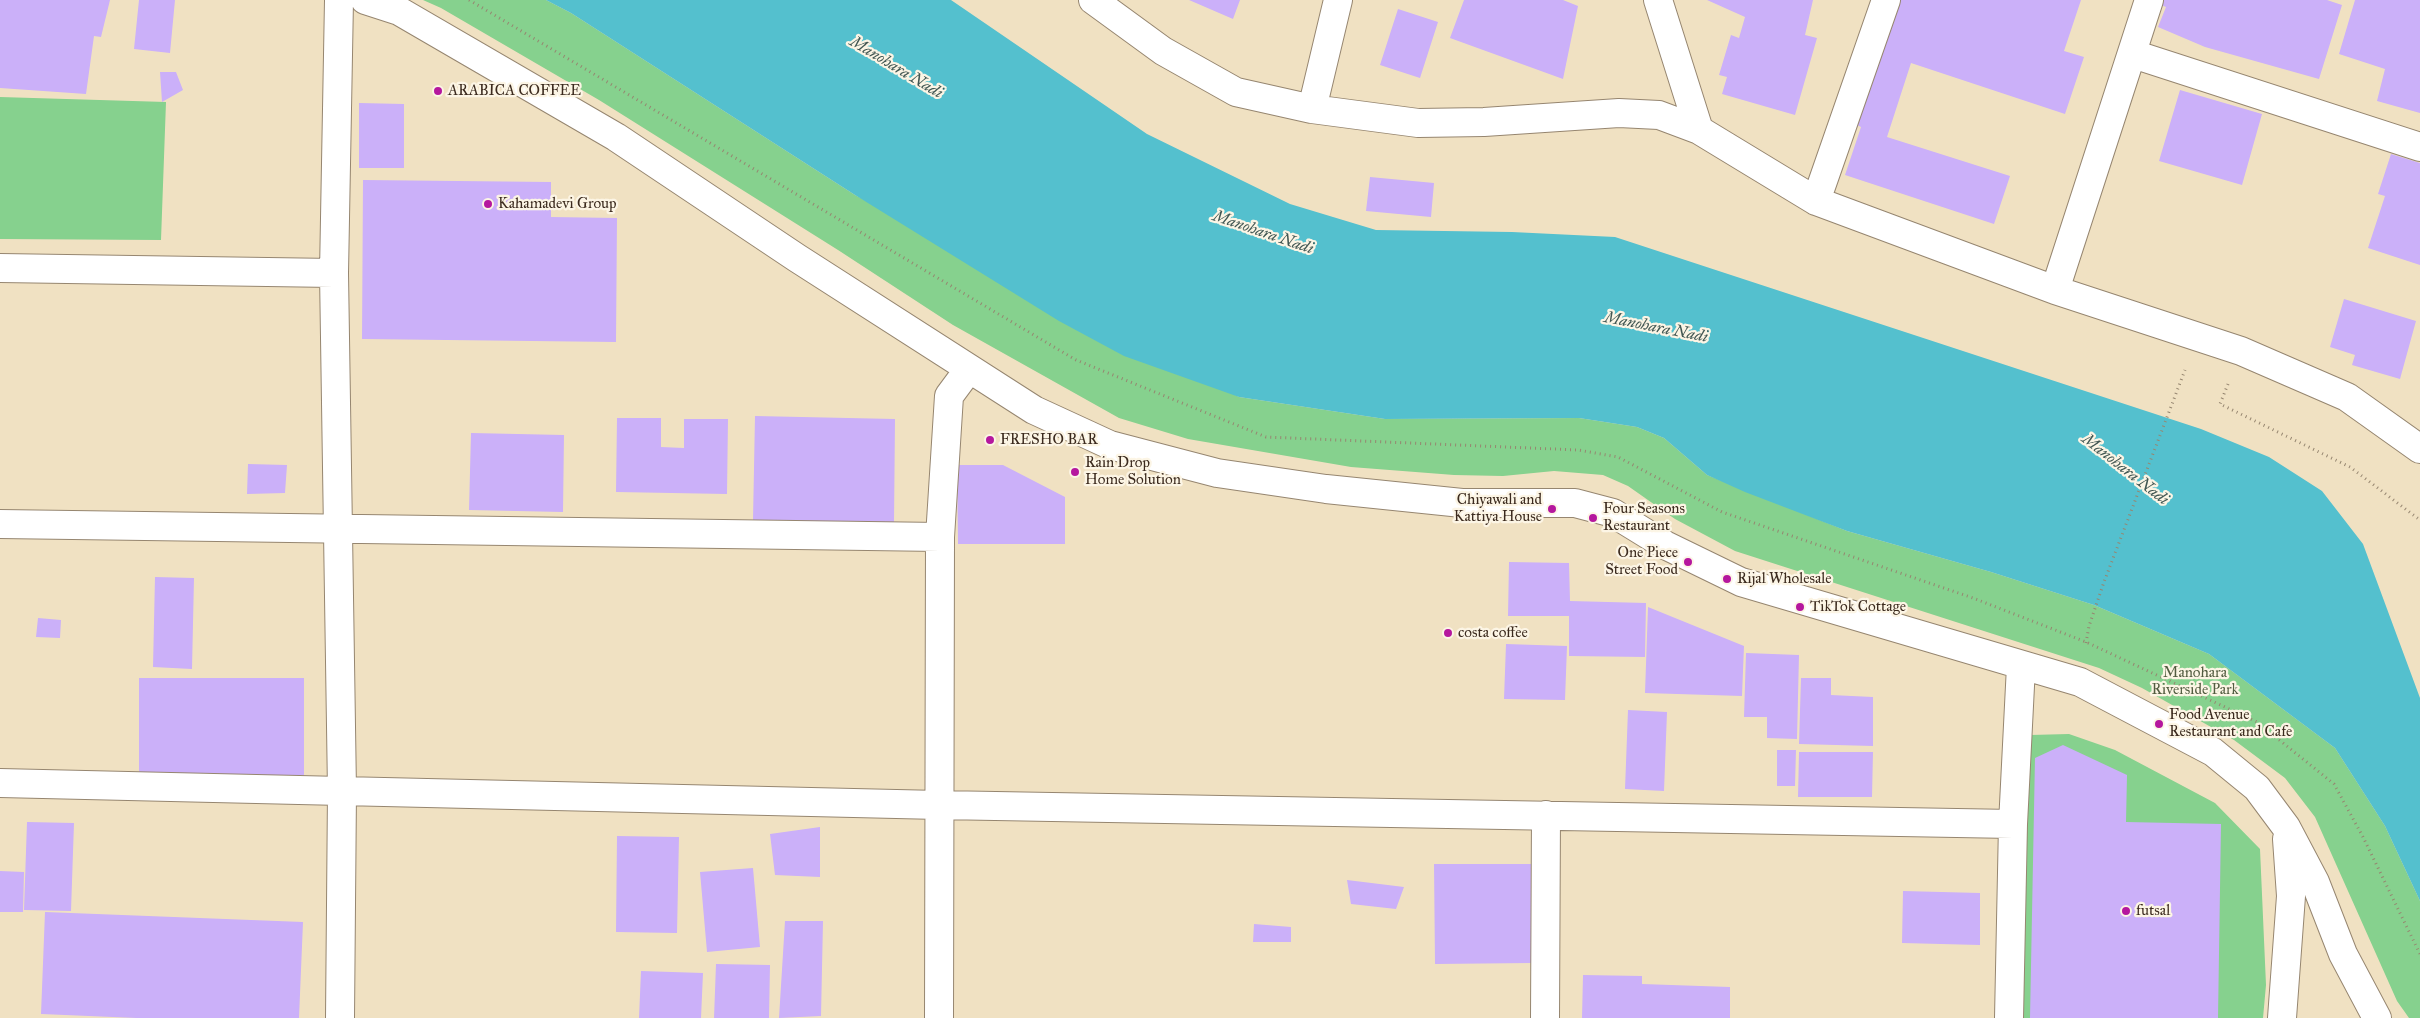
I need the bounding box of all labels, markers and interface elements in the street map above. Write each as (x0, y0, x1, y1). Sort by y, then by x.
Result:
water label: Manohara Nadi (846, 33, 946, 103)
place label: ARABICA COFFEE (448, 82, 581, 100)
marker: ARABICA COFFEE (432, 85, 444, 97)
place label: Kahamadevi Group (498, 195, 617, 213)
marker: Kahamadevi Group (482, 198, 494, 210)
water label: Manohara Nadi (1210, 207, 1316, 259)
water label: Manohara Nadi (1603, 309, 1709, 347)
water label: Manohara Nadi (2078, 430, 2172, 510)
place label: FRESHO BAR (1000, 431, 1098, 449)
marker: FRESHO BAR (984, 434, 996, 446)
place label: Rain Drop Home Solution (1085, 454, 1181, 489)
marker: Rain Drop Home Solution (1069, 466, 1081, 478)
place label: Chiyawali and Kattiya House (1454, 491, 1542, 526)
place label: Four Seasons Restaurant (1603, 500, 1685, 535)
marker: Chiyawali and Kattiya House (1546, 503, 1558, 515)
marker: Four Seasons Restaurant (1587, 512, 1599, 524)
place label: One Piece Street Food (1605, 544, 1678, 579)
marker: One Piece Street Food (1682, 556, 1694, 568)
place label: Rijal Wholesale (1737, 570, 1832, 588)
marker: Rijal Wholesale (1721, 573, 1733, 585)
place label: TikTok Cottage (1810, 598, 1906, 616)
marker: TikTok Cottage (1794, 601, 1806, 613)
place label: costa coffee (1458, 624, 1528, 642)
marker: costa coffee (1442, 627, 1454, 639)
park label: Manohara Riverside Park (2151, 664, 2239, 699)
place label: Food Avenue Restaurant and Cafe (2169, 706, 2292, 741)
marker: Food Avenue Restaurant and Cafe (2153, 718, 2165, 730)
place label: futsal (2136, 902, 2170, 920)
marker: futsal (2120, 905, 2132, 917)

